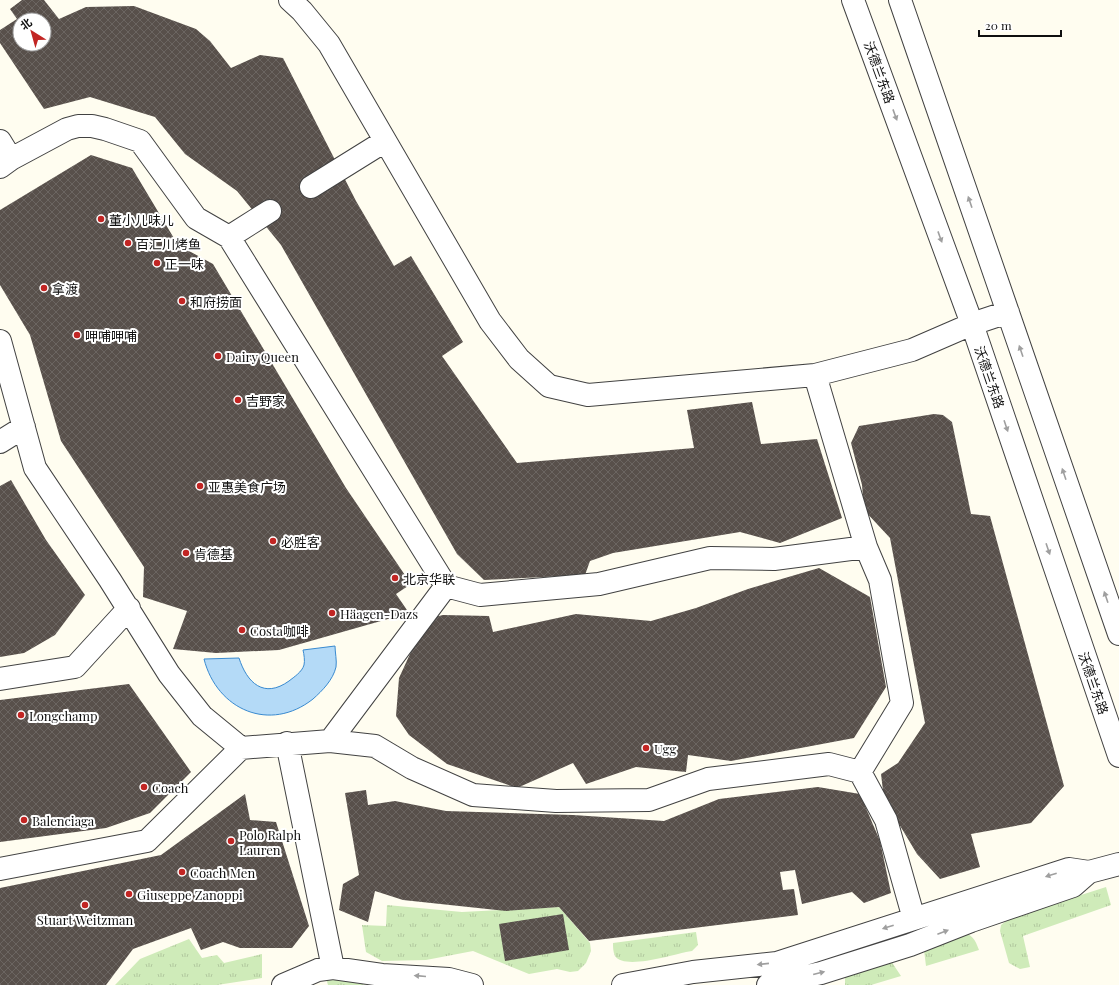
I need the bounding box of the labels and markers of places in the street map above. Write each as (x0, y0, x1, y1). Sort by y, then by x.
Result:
place label: 董小儿味儿 (109, 211, 174, 228)
marker: 董小儿味儿 (96, 214, 106, 224)
place label: 百汇川烤鱼 (136, 235, 201, 252)
marker: 百汇川烤鱼 (123, 238, 133, 248)
place label: 正一味 (165, 255, 204, 272)
marker: 正一味 (152, 258, 162, 268)
place label: 拿渡 (52, 280, 78, 297)
marker: 拿渡 (39, 283, 49, 293)
place label: 和府捞面 (190, 293, 242, 310)
marker: 和府捞面 (177, 296, 187, 306)
place label: 呷哺呷哺 (85, 327, 137, 344)
marker: 呷哺呷哺 (72, 330, 82, 340)
place label: Dairy Queen (226, 348, 299, 365)
marker: Dairy Queen (213, 351, 223, 361)
place label: 吉野家 (246, 392, 285, 409)
marker: 吉野家 (233, 395, 243, 405)
place label: 亚惠美食广场 (208, 478, 286, 495)
marker: 亚惠美食广场 (195, 481, 205, 491)
place label: 必胜客 (281, 533, 320, 550)
marker: 必胜客 (268, 536, 278, 546)
place label: 肯德基 (194, 545, 233, 562)
marker: 肯德基 (181, 548, 191, 558)
place label: 北京华联 (403, 570, 455, 587)
marker: 北京华联 (390, 573, 400, 583)
place label: Häagen-Dazs (340, 605, 418, 622)
marker: Häagen-Dazs (327, 608, 337, 618)
place label: Costa咖啡 (250, 622, 309, 639)
marker: Costa咖啡 (237, 625, 247, 635)
place label: Longchamp (29, 707, 98, 724)
marker: Longchamp (16, 710, 26, 720)
place label: Ugg (654, 740, 676, 757)
marker: Ugg (641, 743, 651, 753)
place label: Coach (152, 779, 189, 796)
marker: Coach (139, 782, 149, 792)
place label: Balenciaga (32, 812, 95, 829)
marker: Balenciaga (19, 815, 29, 825)
place label: Polo Ralph Lauren (239, 826, 302, 858)
marker: Polo Ralph Lauren (226, 836, 236, 846)
place label: Coach Men (190, 864, 255, 881)
marker: Coach Men (177, 867, 187, 877)
place label: Giuseppe Zanoppi (137, 886, 243, 903)
marker: Giuseppe Zanoppi (124, 889, 134, 899)
marker: Stuart Weitzman (80, 900, 90, 910)
place label: Stuart Weitzman (37, 911, 133, 928)

